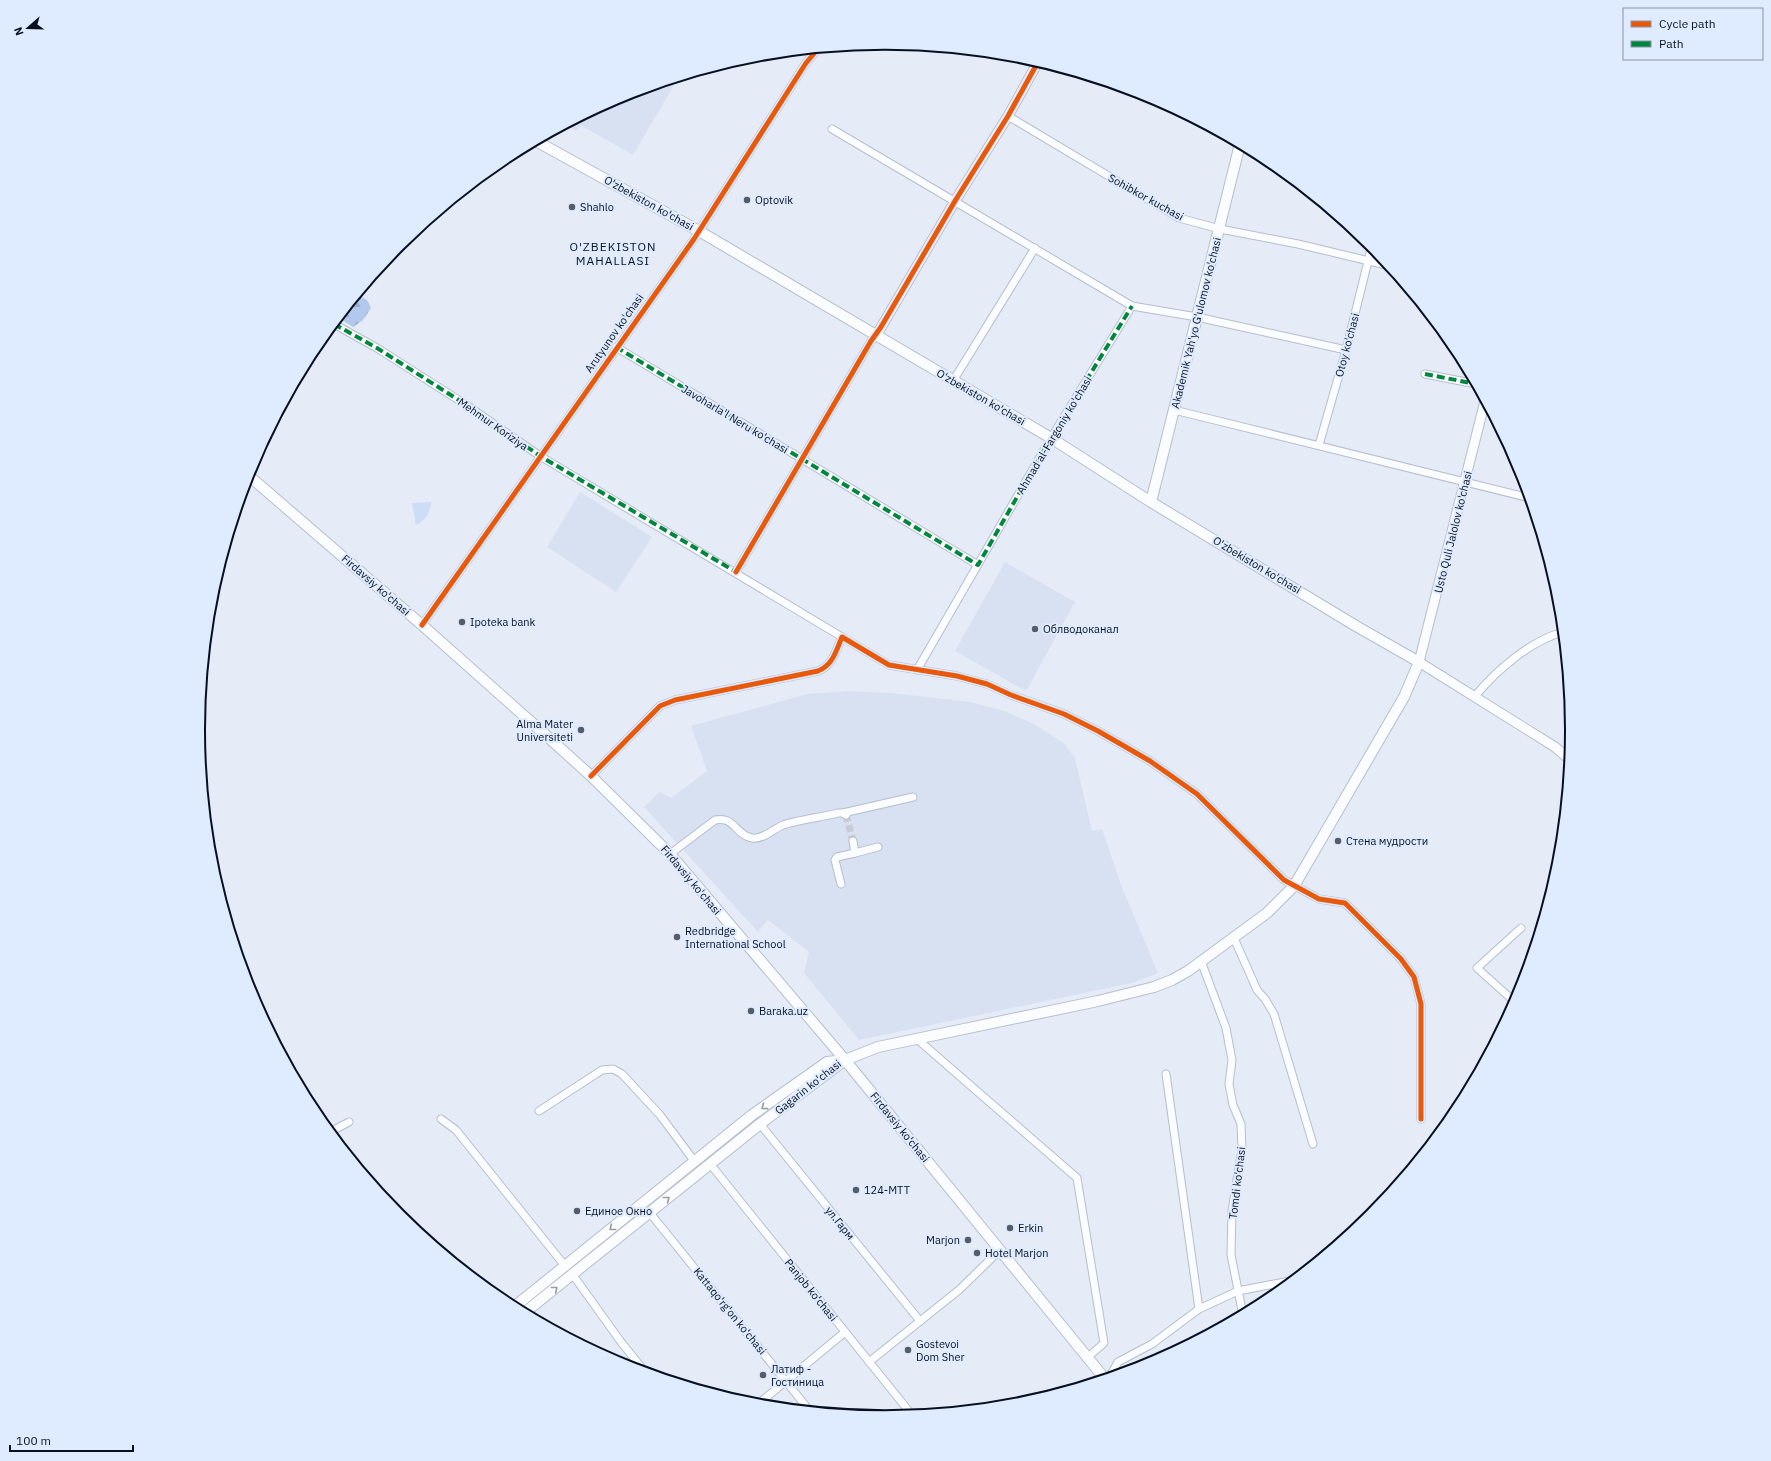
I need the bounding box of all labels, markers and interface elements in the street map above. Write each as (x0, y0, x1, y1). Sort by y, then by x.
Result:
north arrow (8, 8, 48, 48)
legend (1623, 8, 1763, 60)
text: Cycle path (1659, 16, 1716, 31)
text: N (11, 25, 27, 38)
text: Path (1659, 36, 1684, 51)
street label: Sohibkor kuchasi (1106, 171, 1186, 223)
street label: O'zbekiston ko'chasi (602, 173, 696, 233)
place label: Optovik (755, 193, 793, 207)
marker: Optovik (742, 195, 752, 205)
place label: Shahlo (580, 200, 614, 214)
marker: Shahlo (567, 202, 577, 212)
street label: Akademik Yah'yo G'ulomov ko'chasi (1168, 236, 1224, 410)
district label: O'ZBEKISTON MAHALLASI (570, 239, 656, 268)
street label: Arutyunov ko'chasi (582, 291, 646, 375)
street label: Otoy ko'chasi (1332, 312, 1362, 378)
street label: O'zbekiston ko'chasi (934, 366, 1028, 428)
street label: Ahmad al-Fargoniy ko'chasi (1013, 374, 1095, 496)
street label: Javoharla'l Neru ko'chasi (679, 381, 791, 457)
street label: Mehmur Koriziya (455, 395, 531, 453)
street label: Usto Quli Jalolov ko'chasi (1431, 470, 1475, 594)
street label: O'zbekiston ko'chasi (1210, 533, 1304, 597)
street label: Firdavsiy ko'chasi (339, 551, 413, 619)
place label: Ipoteka bank (470, 615, 536, 629)
marker: Ipoteka bank (457, 617, 467, 627)
place label: Облводоканал (1043, 622, 1119, 636)
marker: Облводоканал (1030, 624, 1040, 634)
place label: Alma Mater Universiteti (516, 717, 573, 744)
marker: Alma Mater Universiteti (576, 725, 586, 735)
place label: Стена мудрости (1346, 834, 1428, 848)
marker: Стена мудрости (1333, 836, 1343, 846)
street label: Firdavsiy ko'chasi (658, 842, 724, 918)
place label: Redbridge International School (685, 924, 786, 951)
marker: Redbridge International School (672, 932, 682, 942)
place label: Baraka.uz (759, 1004, 808, 1018)
marker: Baraka.uz (746, 1006, 756, 1016)
street label: Gagarin ko'chasi (772, 1057, 844, 1117)
street label: Firdavsiy ko'chasi (867, 1089, 933, 1165)
one-way arrow (761, 1102, 768, 1110)
street label: Tomdi ko'chasi (1226, 1146, 1248, 1220)
place label: 124-MTT (864, 1183, 911, 1197)
marker: 124-MTT (851, 1185, 861, 1195)
one-way arrow (663, 1197, 670, 1204)
street label: ул.Гарм (822, 1203, 858, 1243)
place label: Единое Окно (585, 1204, 652, 1218)
marker: Единое Окно (572, 1206, 582, 1216)
place label: Erkin (1018, 1221, 1043, 1235)
one-way arrow (610, 1223, 617, 1230)
marker: Erkin (1005, 1223, 1015, 1233)
place label: Marjon (926, 1233, 960, 1247)
marker: Marjon (963, 1235, 973, 1245)
place label: Hotel Marjon (985, 1246, 1048, 1260)
marker: Hotel Marjon (972, 1248, 982, 1258)
street label: Panjob ko'chasi (782, 1256, 840, 1324)
street label: Kattaqo'rg'on ko'chasi (691, 1265, 769, 1357)
one-way arrow (550, 1287, 557, 1294)
place label: Gostevoi Dom Sher (916, 1337, 964, 1364)
marker: Gostevoi Dom Sher (903, 1345, 913, 1355)
place label: Латиф - Гостиница (771, 1362, 824, 1389)
marker: Латиф - Гостиница (758, 1370, 768, 1380)
scale bar (10, 1427, 133, 1453)
text: 100 m (16, 1433, 51, 1448)

